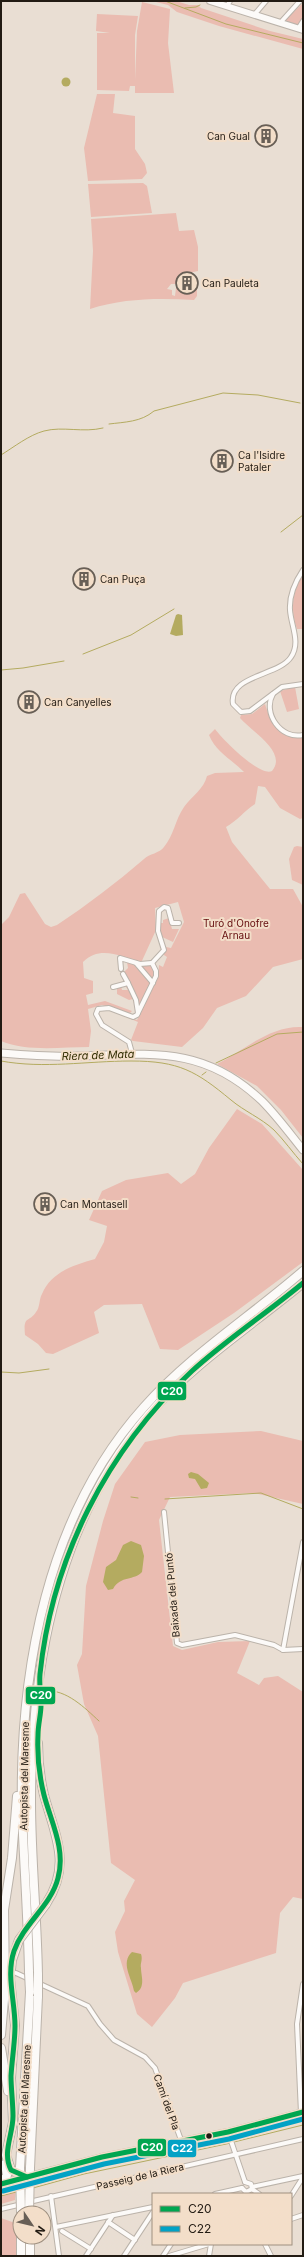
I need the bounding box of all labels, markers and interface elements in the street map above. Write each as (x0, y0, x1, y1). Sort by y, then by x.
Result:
building icon: Can Gual (253, 123, 279, 149)
place label: Can Gual (207, 130, 250, 142)
building icon: Can Pauleta (174, 270, 200, 296)
place label: Can Pauleta (202, 277, 259, 289)
building icon: Ca l'Isidre Pataler (209, 448, 235, 474)
place label: Ca l'Isidre Pataler (238, 449, 285, 473)
building icon: Can Puça (71, 566, 97, 592)
place label: Can Puça (100, 573, 145, 585)
building icon: Can Canyelles (16, 689, 42, 715)
place label: Can Canyelles (44, 696, 112, 708)
park label: Turó d'Onofre Arnau (203, 917, 269, 941)
water label: Riera de Mata (61, 1047, 135, 1063)
building icon: Can Montasell (32, 1191, 58, 1217)
place label: Can Montasell (60, 1198, 127, 1210)
line badge: C20 (157, 1381, 187, 1401)
text: C20 (161, 1384, 183, 1398)
street label: Baixada del Puntó (162, 1552, 182, 1638)
line badge: C20 (25, 1686, 56, 1705)
text: C20 (30, 1688, 52, 1702)
street label: Autopista del Maresme (17, 1721, 31, 1830)
street label: Autopista del Maresme (15, 2044, 33, 2154)
street label: Camí del Pla (151, 2072, 183, 2132)
unlabelled marker (204, 2131, 214, 2141)
line badge: C20 (137, 2138, 167, 2157)
line badge: C22 (167, 2139, 197, 2158)
text: C20 (141, 2140, 163, 2154)
text: C22 (171, 2141, 193, 2155)
street label: Passeig de la Riera (95, 2160, 185, 2192)
legend (152, 2193, 292, 2245)
text: C20 (188, 2201, 212, 2216)
north arrow (12, 2205, 52, 2245)
text: C22 (188, 2221, 211, 2236)
text: N (32, 2223, 48, 2238)

